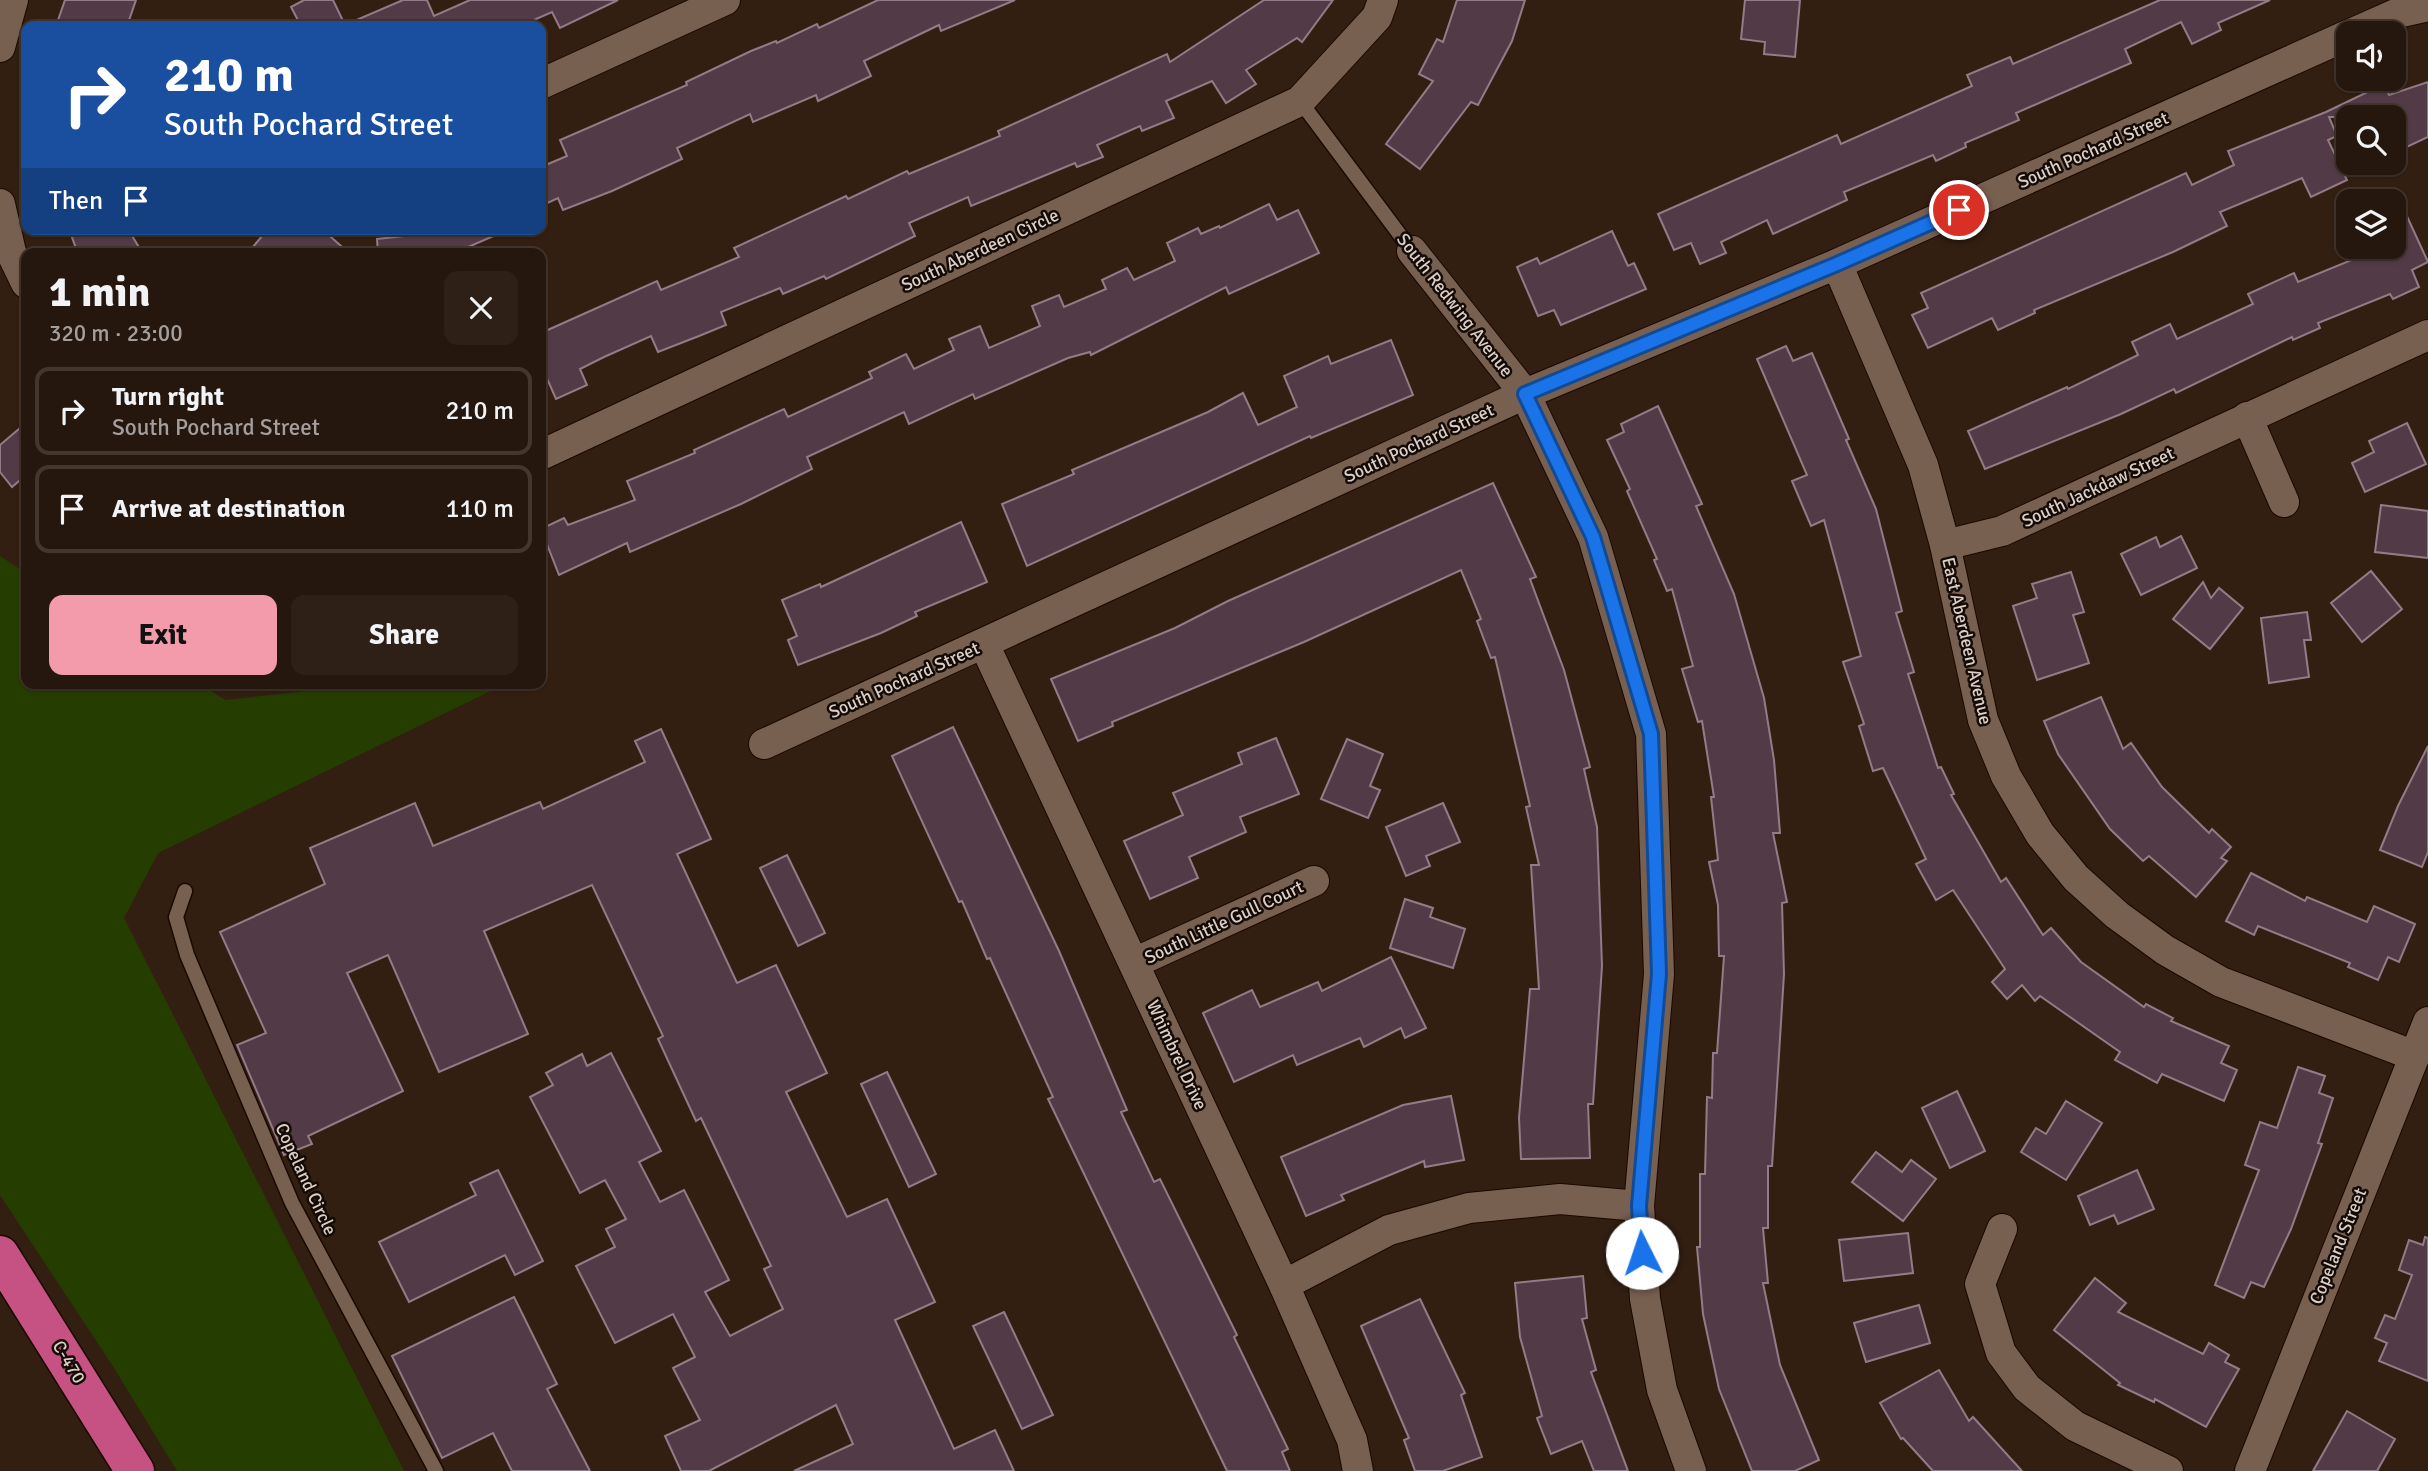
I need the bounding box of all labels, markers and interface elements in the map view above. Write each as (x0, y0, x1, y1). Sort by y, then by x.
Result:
map controls (2336, 21, 2406, 259)
button: sound (2336, 21, 2406, 91)
text: 210 m (164, 45, 294, 105)
icon: right (49, 49, 140, 140)
text: South Pochard Street (164, 105, 453, 144)
button: search (2336, 105, 2406, 175)
street label: South Pochard Street (2014, 107, 2172, 193)
pin (1929, 180, 1989, 240)
icon: arrive (117, 182, 155, 220)
text: Then (49, 185, 103, 217)
button: layers (2336, 189, 2406, 259)
icon: arrive (1940, 191, 1978, 229)
street label: South Aberdeen Circle (898, 204, 1062, 296)
street label: South Redwing Avenue (1392, 229, 1518, 381)
text: 1 min (49, 267, 150, 318)
button: close (444, 271, 518, 345)
text: 320 m · 23:00 (49, 319, 183, 348)
text: Turn right (112, 381, 224, 413)
icon: right (53, 392, 91, 430)
text: 210 m (445, 395, 514, 427)
street label: South Pochard Street (1341, 399, 1497, 487)
text: South Pochard Street (112, 413, 320, 442)
street label: South Jackdaw Street (2018, 442, 2178, 532)
icon: arrive (53, 490, 91, 528)
text: Arrive at destination (112, 493, 345, 525)
text: 110 m (445, 493, 514, 525)
street label: East Aberdeen Avenue (1937, 555, 1997, 727)
button: Exit (49, 595, 277, 675)
button: Share (291, 595, 518, 675)
street label: South Pochard Street (825, 637, 983, 723)
street label: South Little Gull Court (1141, 876, 1307, 968)
street label: Whimbrel Drive (1142, 997, 1212, 1113)
street label: Copeland Circle (270, 1120, 342, 1238)
street label: Copeland Street (2305, 1185, 2371, 1307)
position arrow (1605, 1216, 1679, 1290)
street label: C-470 (48, 1336, 90, 1388)

